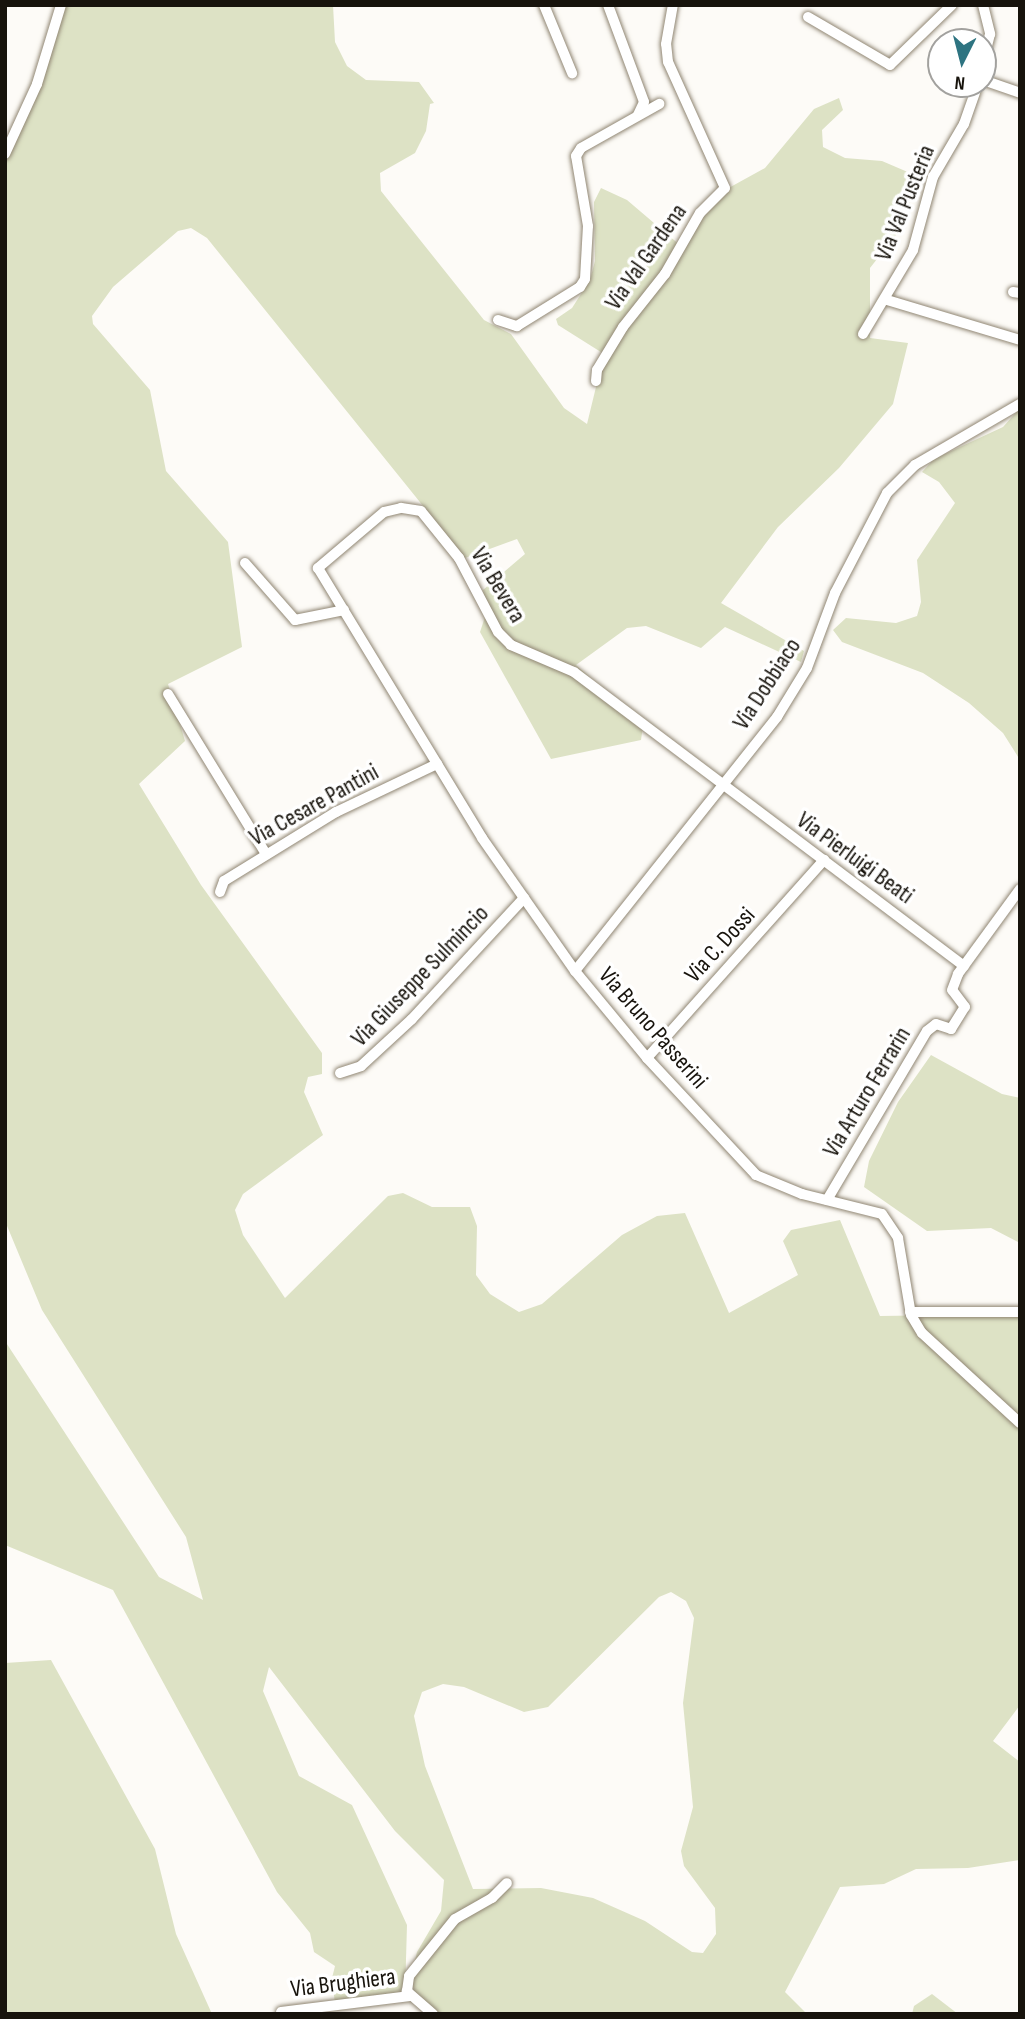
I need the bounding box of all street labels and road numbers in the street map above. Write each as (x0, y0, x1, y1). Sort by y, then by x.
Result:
street label: Via Val Pusteria (869, 141, 941, 265)
street label: Via Val Gardena (599, 199, 693, 315)
street label: Via Bevera (464, 542, 532, 628)
street label: Via Dobbiaco (727, 633, 807, 735)
street label: Via Cesare Pantini (244, 758, 384, 852)
street label: Via Pierluigi Beati (791, 806, 919, 910)
street label: Via Giuseppe Sulmincio (345, 899, 495, 1053)
street label: Via C. Dossi (679, 901, 761, 989)
street label: Via Bruno Passerini (592, 961, 714, 1095)
street label: Via Arturo Ferrarin (817, 1022, 917, 1162)
street label: Via Brughiera (289, 1962, 397, 2004)

